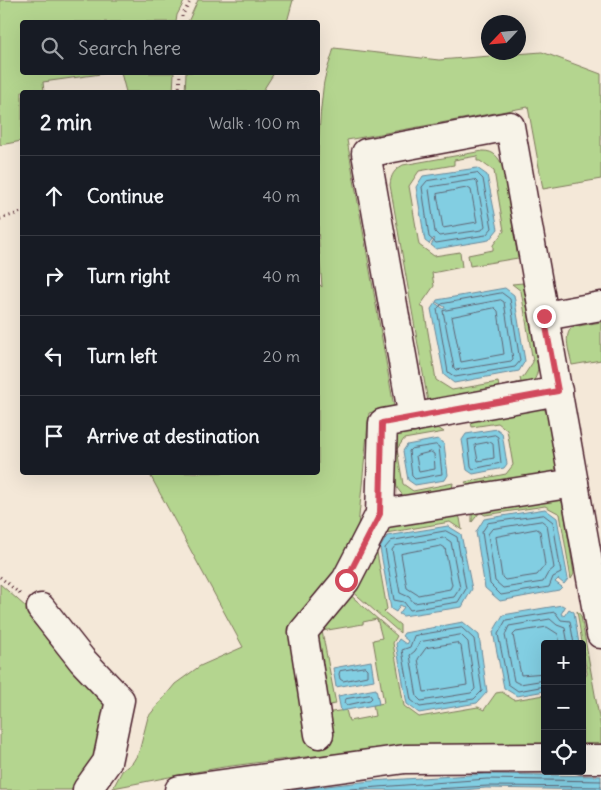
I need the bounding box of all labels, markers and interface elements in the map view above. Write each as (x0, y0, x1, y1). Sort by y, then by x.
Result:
north arrow (481, 15, 526, 60)
search box (20, 20, 320, 75)
icon: search (38, 34, 66, 62)
text: Search here (78, 36, 181, 60)
text: 2 min (40, 109, 92, 136)
text: Walk · 100 m (209, 113, 300, 133)
icon: ahead (40, 182, 68, 210)
text: Continue (87, 184, 164, 208)
text: 40 m (262, 186, 300, 206)
icon: right (40, 262, 68, 290)
text: Turn right (87, 264, 170, 288)
text: 40 m (262, 266, 300, 286)
route end (533, 305, 556, 328)
icon: left (40, 342, 68, 370)
text: Turn left (87, 344, 157, 368)
text: 20 m (263, 346, 300, 366)
icon: arrive (40, 422, 68, 450)
text: Arrive at destination (87, 424, 260, 448)
route start (335, 569, 358, 592)
map controls (541, 640, 586, 775)
button: + (541, 640, 586, 685)
button: − (541, 685, 586, 730)
button: locate (541, 730, 586, 775)

